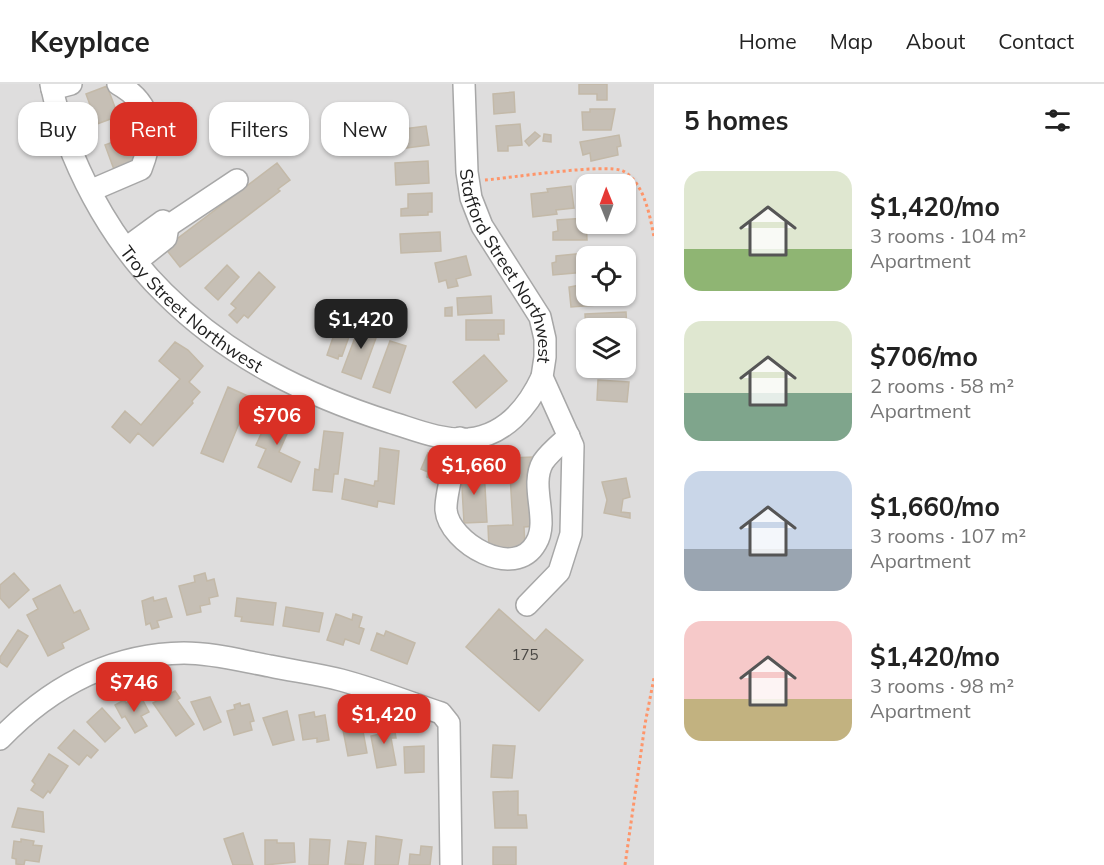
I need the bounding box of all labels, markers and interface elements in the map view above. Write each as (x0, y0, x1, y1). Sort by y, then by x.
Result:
text: Keyplace (30, 24, 150, 59)
text: Home (739, 28, 797, 54)
text: Map (830, 28, 873, 54)
text: About (906, 28, 965, 54)
text: Contact (998, 28, 1074, 54)
chip: Buy (18, 102, 98, 156)
chip: Rent (110, 102, 197, 156)
chip: Filters (209, 102, 309, 156)
chip: New (321, 102, 409, 156)
text: 5 homes (684, 104, 788, 137)
icon: filters (1041, 104, 1074, 137)
street label: Stafford Street Northwest (455, 167, 557, 365)
north arrow (576, 174, 636, 234)
map controls (576, 174, 636, 378)
text: $1,420/mo (870, 190, 1000, 223)
icon: home (732, 195, 804, 267)
text: 3 rooms · 104 m² (870, 223, 1026, 248)
street label: Troy Street Northwest (116, 241, 267, 377)
button: locate (576, 246, 636, 306)
text: Apartment (870, 248, 971, 273)
pin: $1,420 (312, 299, 410, 350)
text: $1,420 (329, 306, 393, 331)
button: layers (576, 318, 636, 378)
text: $706/mo (870, 340, 978, 373)
icon: home (732, 345, 804, 417)
text: 2 rooms · 58 m² (870, 373, 1014, 398)
pin: $706 (241, 395, 313, 446)
text: Apartment (870, 398, 971, 423)
text: $706 (253, 402, 301, 427)
pin: $1,660 (425, 445, 523, 496)
text: $1,660 (442, 452, 506, 477)
text: $1,660/mo (870, 490, 1000, 523)
icon: home (732, 495, 804, 567)
text: 3 rooms · 107 m² (870, 523, 1026, 548)
text: Apartment (870, 548, 971, 573)
text: $1,420/mo (870, 640, 1000, 673)
house number: 175 (511, 645, 539, 664)
icon: home (732, 645, 804, 717)
pin: $746 (98, 662, 170, 713)
text: $746 (110, 669, 158, 694)
text: 3 rooms · 98 m² (870, 673, 1014, 698)
pin: $1,420 (335, 694, 433, 745)
text: Apartment (870, 698, 971, 723)
text: $1,420 (352, 701, 416, 726)

